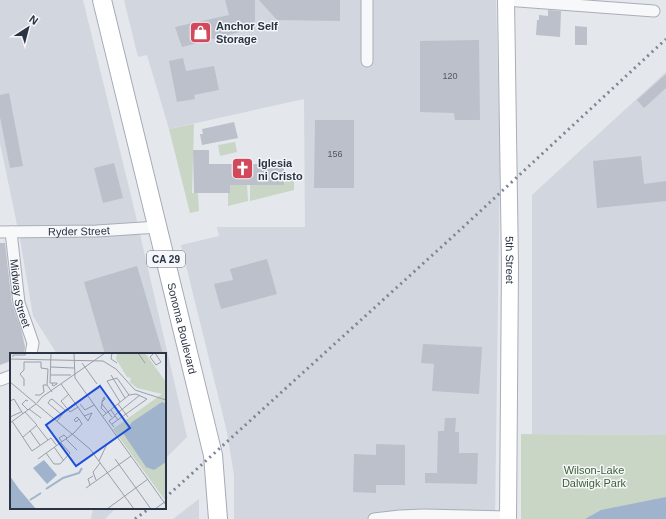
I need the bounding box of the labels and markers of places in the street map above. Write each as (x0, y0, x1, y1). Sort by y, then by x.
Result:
shop icon: Anchor Self Storage (188, 19, 214, 45)
place label: Anchor Self Storage (216, 20, 278, 45)
church icon: Iglesia ni Cristo (229, 156, 255, 182)
place label: Iglesia ni Cristo (258, 157, 303, 182)

